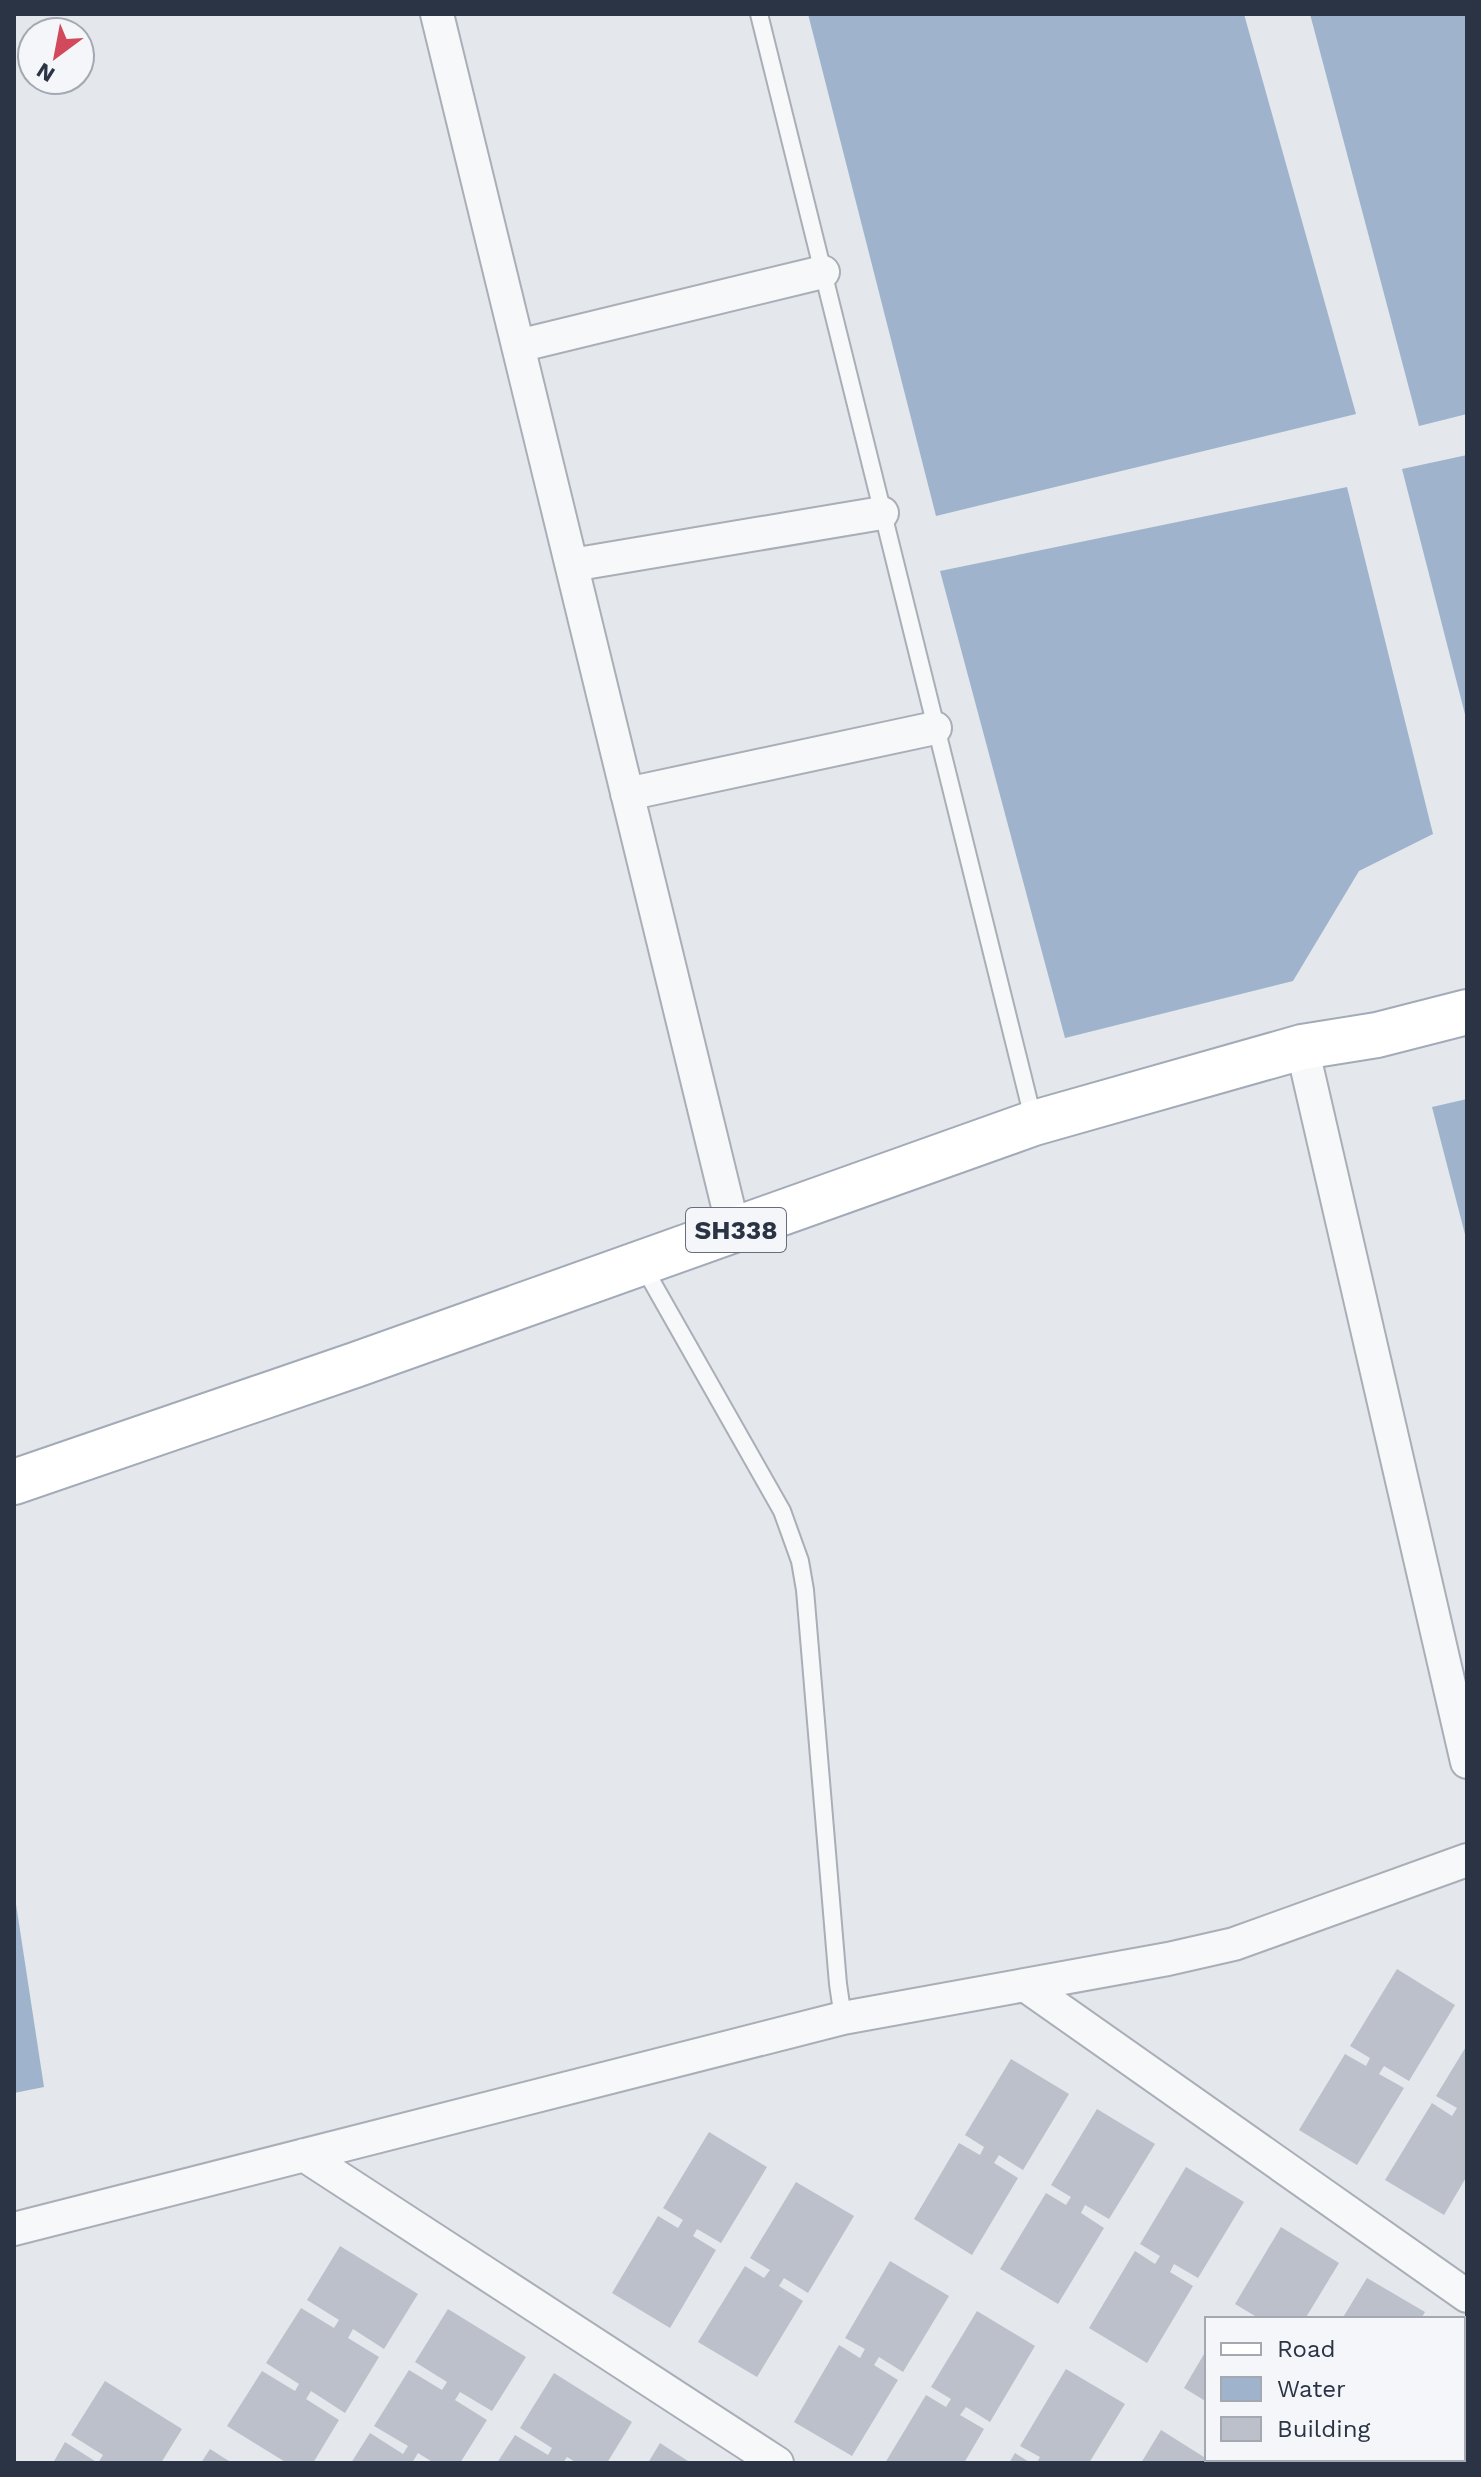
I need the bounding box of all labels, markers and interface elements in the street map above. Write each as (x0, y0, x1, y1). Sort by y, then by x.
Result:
north arrow (16, 16, 96, 96)
text: N (32, 58, 59, 87)
road number: SH338 (686, 1208, 786, 1252)
legend (1205, 2317, 1465, 2461)
text: Road (1277, 2335, 1336, 2363)
text: Water (1277, 2375, 1346, 2403)
text: Building (1277, 2415, 1370, 2443)

